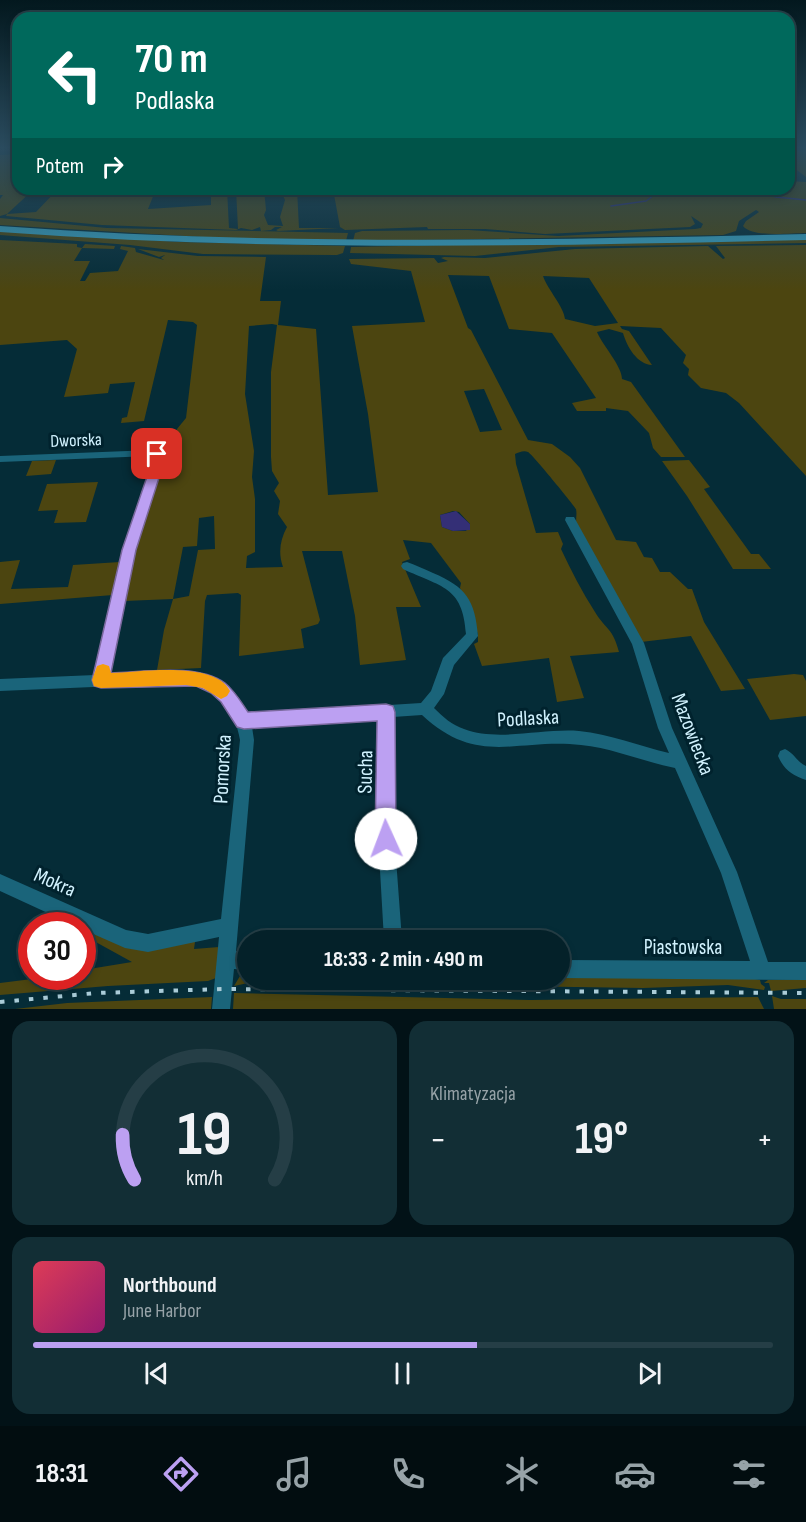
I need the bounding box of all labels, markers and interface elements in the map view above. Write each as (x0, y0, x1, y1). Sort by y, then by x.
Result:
text: 70 m (135, 34, 208, 85)
icon: left (36, 36, 114, 114)
text: Podlaska (135, 85, 215, 117)
icon: right (96, 150, 129, 183)
text: Potem (36, 153, 84, 180)
pin (131, 428, 182, 479)
street label: Dworska (50, 429, 102, 452)
icon: arrive (140, 437, 173, 470)
street label: Mazowiecka (666, 690, 719, 778)
street label: Podlaska (496, 704, 560, 733)
street label: Pomorska (208, 734, 237, 804)
street label: Sucha (353, 750, 378, 794)
position arrow (354, 807, 418, 871)
street label: Mokra (30, 862, 80, 903)
speed limit sign: 30 (18, 912, 96, 990)
street label: Piastowska (644, 935, 722, 960)
text: 18:33 · 2 min · 490 m (324, 946, 483, 973)
text: Klimatyzacja (430, 1082, 516, 1106)
text: 19 (177, 1098, 232, 1173)
text: 19° (575, 1112, 628, 1167)
text: − (430, 1120, 446, 1160)
text: + (757, 1120, 773, 1160)
text: km/h (186, 1166, 223, 1191)
text: Northbound (123, 1272, 217, 1299)
text: June Harbor (123, 1299, 201, 1323)
icon: previous (140, 1357, 173, 1390)
icon: pause (386, 1357, 419, 1390)
icon: next (633, 1357, 666, 1390)
icon: directions (160, 1453, 202, 1495)
icon: music (273, 1453, 315, 1495)
icon: phone (387, 1453, 429, 1495)
icon: climate (501, 1453, 543, 1495)
icon: car (614, 1453, 656, 1495)
icon: filters (728, 1453, 770, 1495)
text: 18:31 (36, 1458, 88, 1490)

